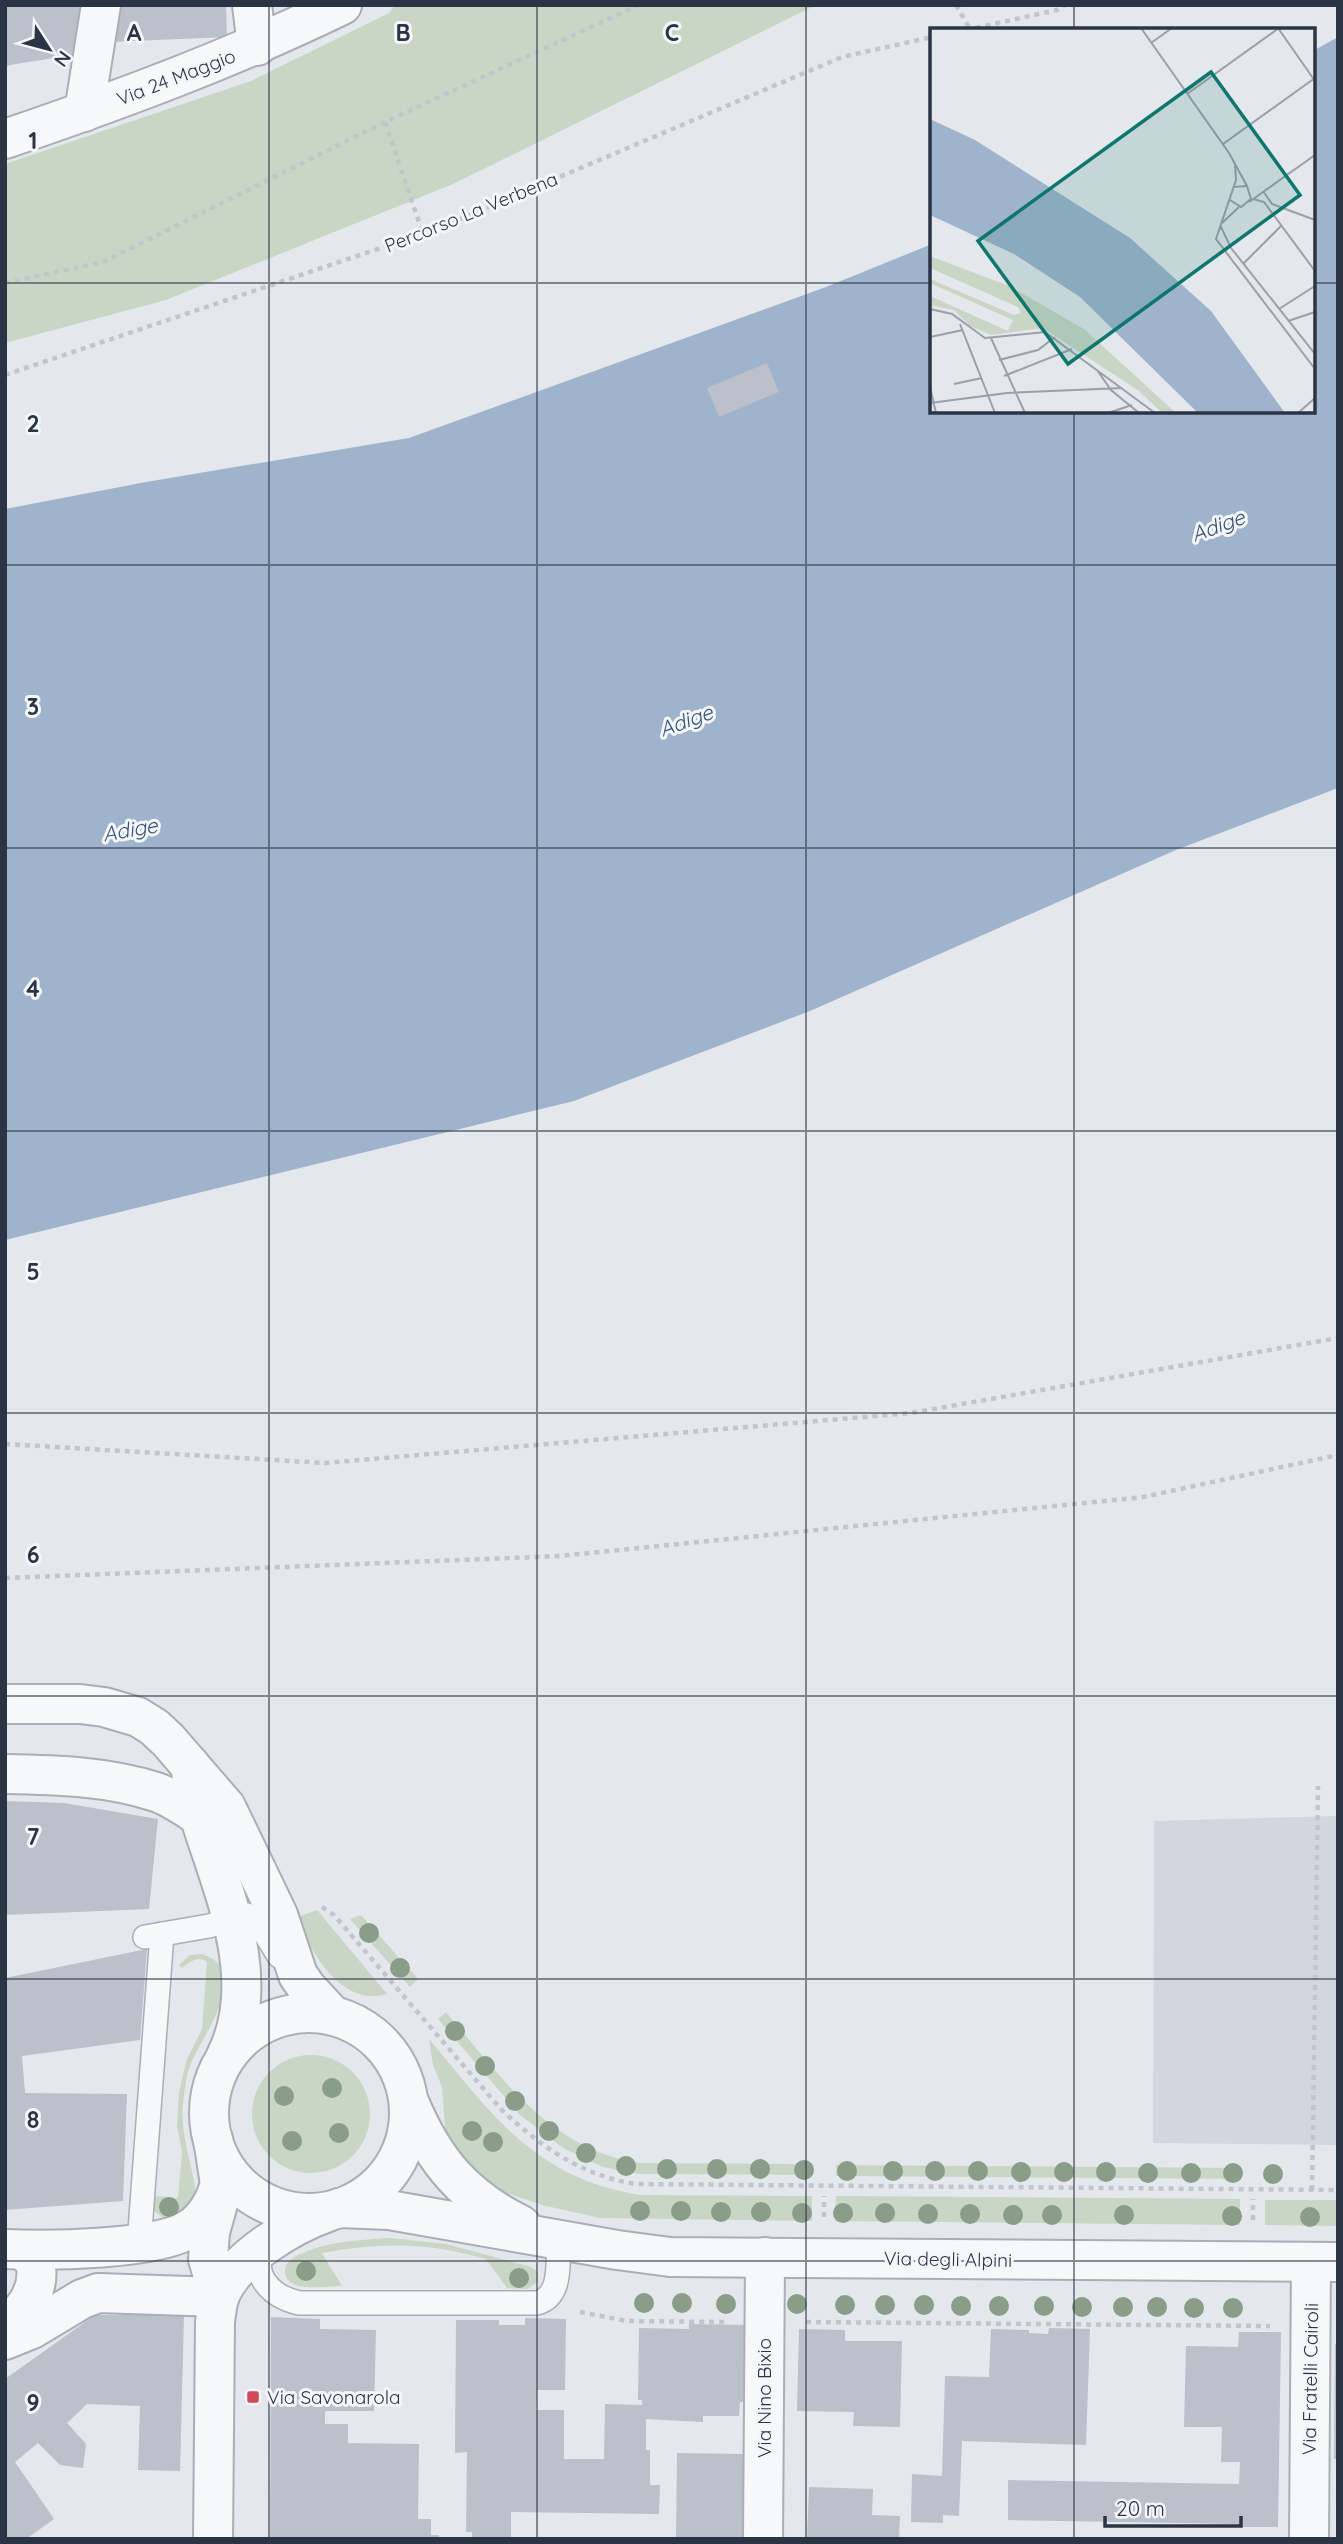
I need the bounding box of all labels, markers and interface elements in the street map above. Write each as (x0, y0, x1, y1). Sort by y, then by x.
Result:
north arrow (14, 14, 84, 84)
text: A (127, 18, 142, 47)
text: B (395, 18, 411, 47)
text: C (665, 18, 679, 47)
inset map (930, 28, 1315, 413)
street label: Via 24 Maggio (113, 43, 239, 111)
text: N (49, 46, 77, 72)
text: 1 (29, 126, 37, 155)
street label: Percorso La Verbena (381, 166, 561, 258)
text: 2 (26, 409, 40, 438)
water label: Adige (1187, 503, 1249, 547)
text: 3 (27, 692, 39, 721)
water label: Adige (655, 698, 717, 742)
water label: Adige (100, 811, 160, 847)
text: 4 (26, 974, 40, 1003)
text: 5 (26, 1257, 40, 1286)
text: 6 (27, 1540, 39, 1569)
text: 7 (27, 1822, 40, 1851)
text: 8 (27, 2105, 39, 2134)
street label: Via degli Alpini (884, 2246, 1012, 2272)
street label: Via Fratelli Cairoli (1297, 2303, 1323, 2455)
street label: Via Nino Bixio (752, 2338, 776, 2458)
place label: Via Savonarola (267, 2385, 401, 2409)
text: 9 (26, 2388, 40, 2417)
marker: Via Savonarola (245, 2389, 261, 2405)
scale bar (1105, 2484, 1242, 2528)
text: 20 m (1116, 2495, 1165, 2521)

